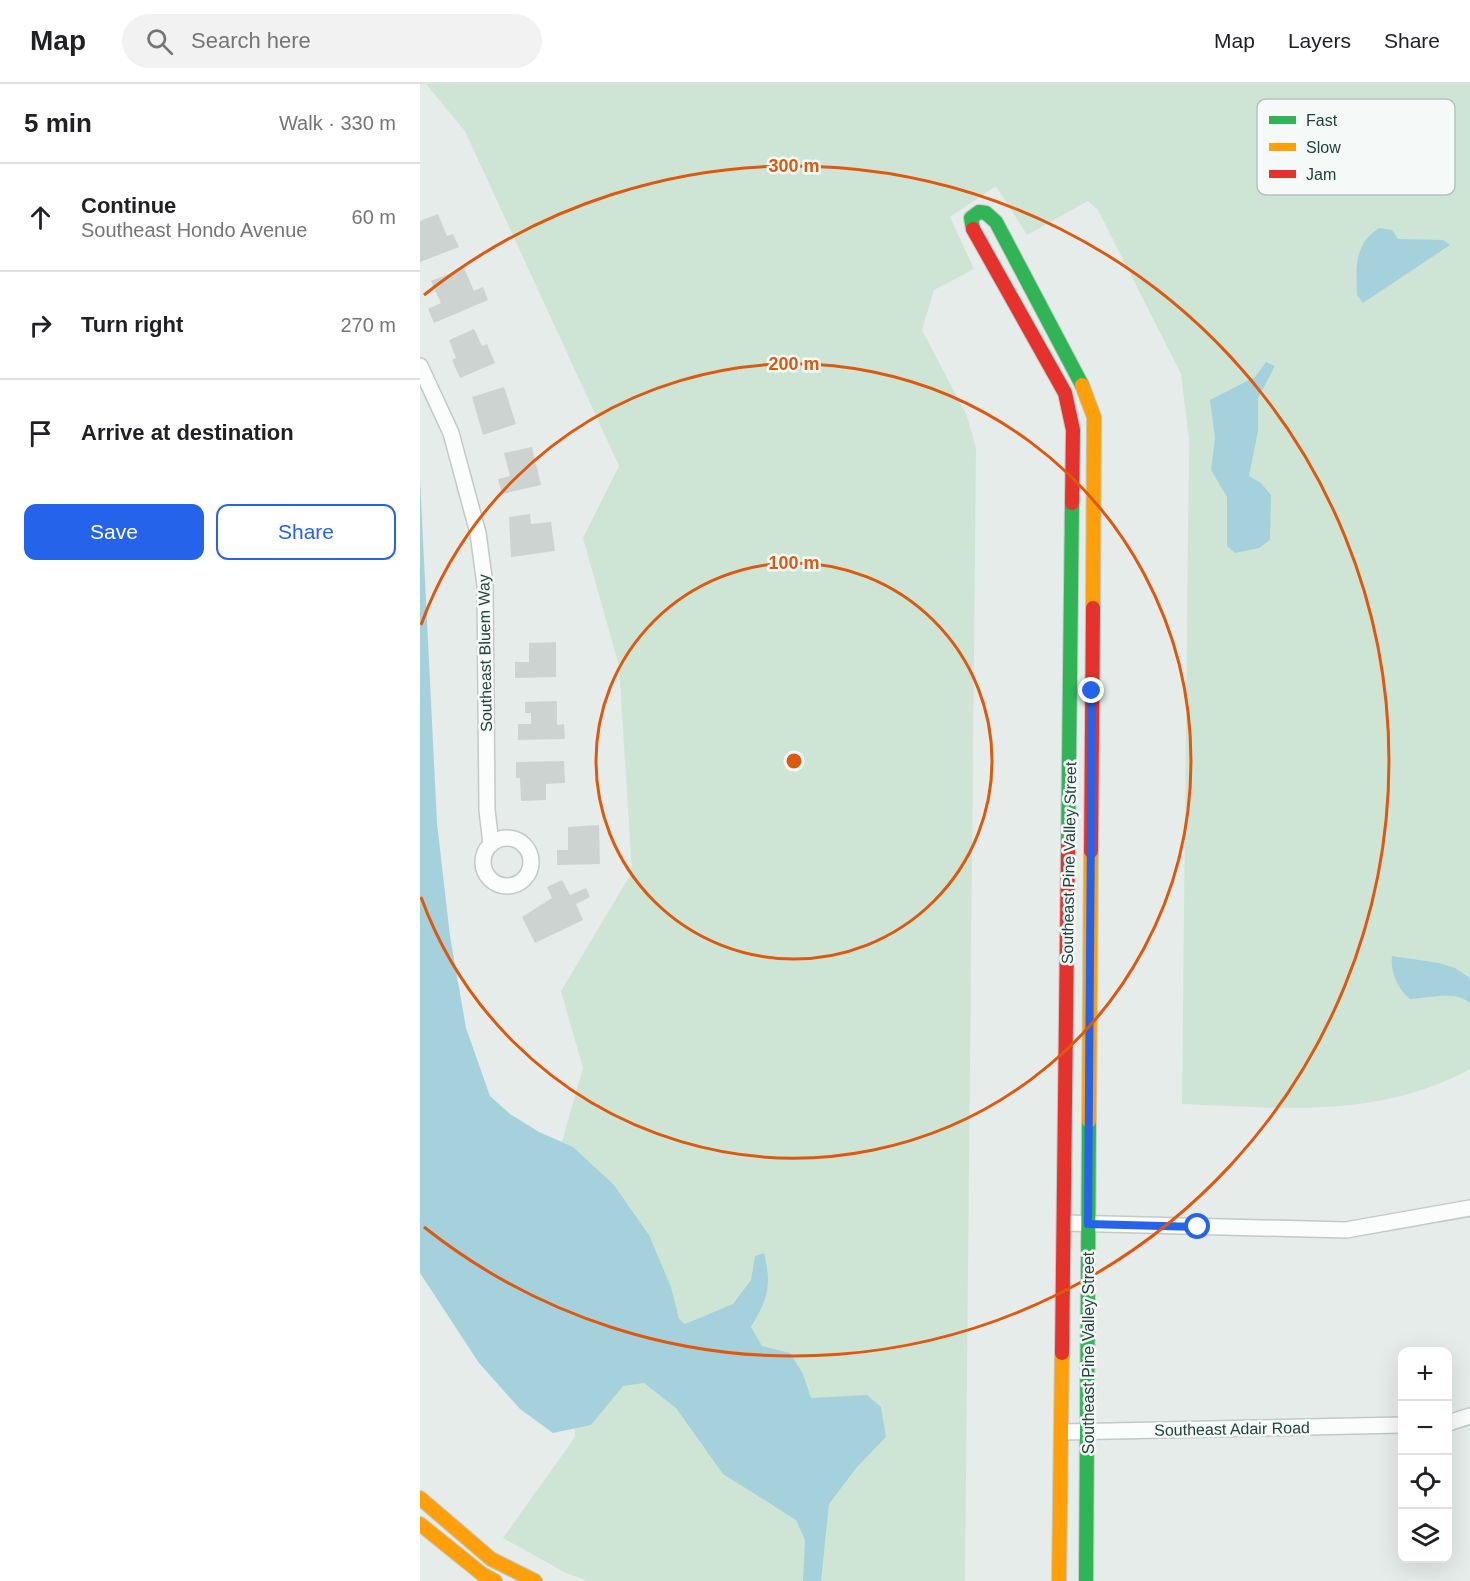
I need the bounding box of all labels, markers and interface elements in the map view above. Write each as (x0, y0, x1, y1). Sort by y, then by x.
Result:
search box (122, 14, 542, 68)
text: Map (30, 25, 86, 56)
icon: search (143, 25, 176, 58)
text: Search here (191, 28, 311, 53)
text: Map (1214, 29, 1255, 52)
text: Layers (1288, 29, 1351, 52)
text: Share (1384, 29, 1440, 52)
legend (1257, 99, 1455, 195)
text: 5 min (24, 108, 92, 138)
text: Walk · 330 m (279, 112, 396, 134)
text: Fast (1306, 112, 1338, 129)
text: Slow (1306, 139, 1341, 156)
text: 300 m (768, 156, 820, 176)
text: Jam (1306, 166, 1336, 183)
text: Continue (81, 193, 176, 218)
icon: ahead (24, 201, 57, 234)
text: 60 m (352, 206, 396, 228)
text: Southeast Hondo Avenue (81, 219, 307, 241)
icon: right (24, 309, 57, 342)
text: Turn right (81, 312, 183, 337)
text: 270 m (340, 314, 396, 336)
text: 200 m (768, 354, 820, 374)
icon: arrive (24, 417, 57, 450)
text: Arrive at destination (81, 420, 294, 445)
button: Save (24, 504, 204, 560)
button: Share (216, 504, 396, 560)
text: 100 m (768, 553, 820, 573)
street label: Southeast Bluem Way (475, 574, 495, 732)
route end (1078, 677, 1104, 703)
centre of rings (784, 751, 804, 771)
street label: Southeast Pine Valley Street (1059, 761, 1079, 964)
route start (1184, 1213, 1210, 1239)
street label: Southeast Pine Valley Street (1080, 1251, 1097, 1454)
map controls (1398, 1347, 1452, 1563)
button: + (1398, 1347, 1452, 1401)
button: − (1398, 1401, 1452, 1455)
street label: Southeast Adair Road (1154, 1419, 1310, 1439)
button: locate (1398, 1455, 1452, 1509)
button: layers (1398, 1509, 1452, 1563)

